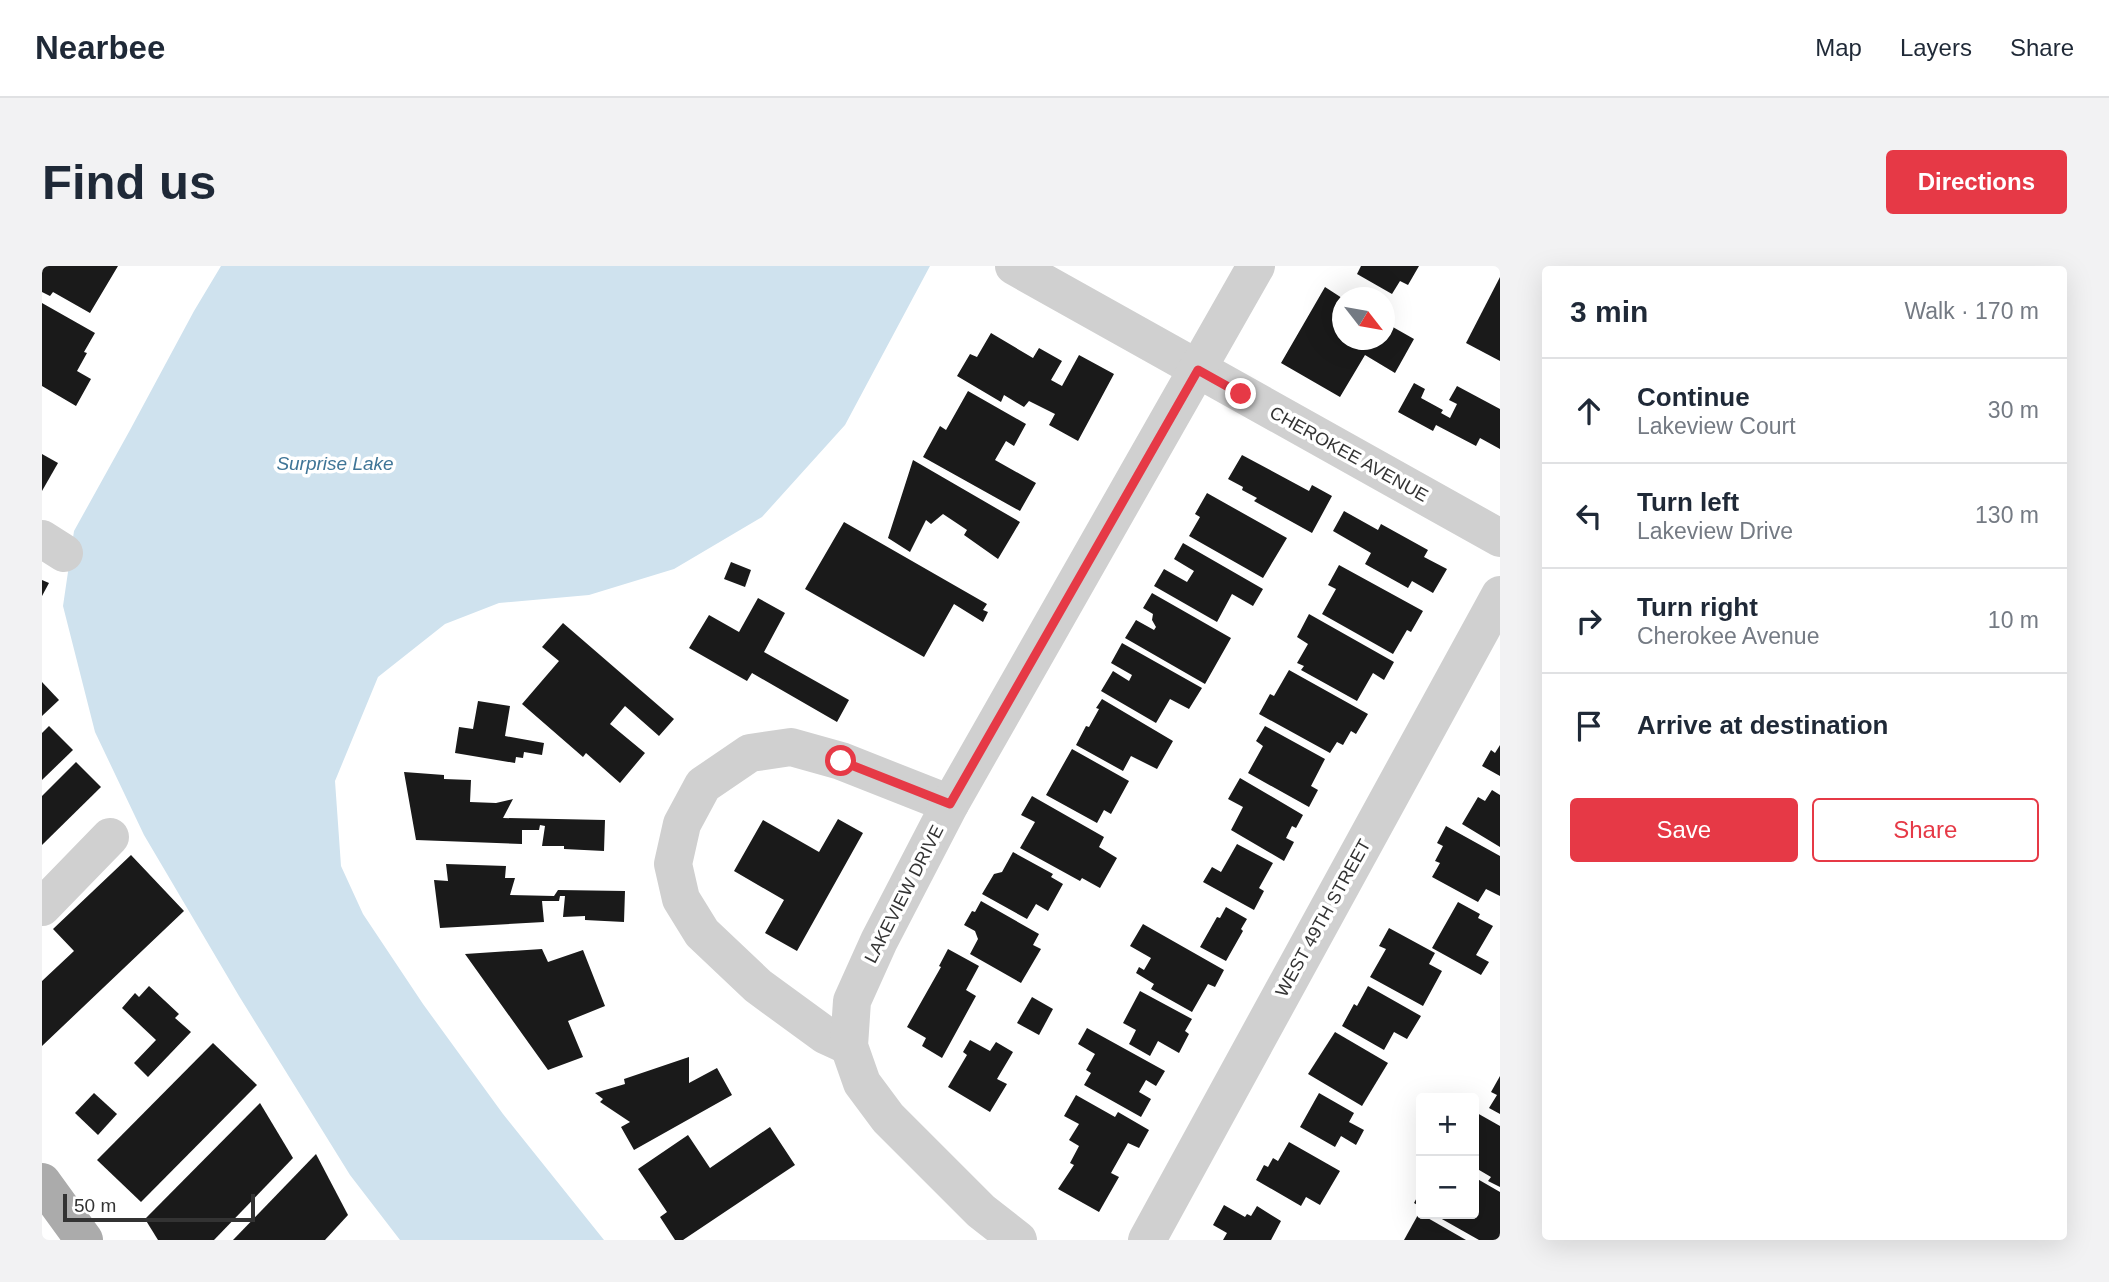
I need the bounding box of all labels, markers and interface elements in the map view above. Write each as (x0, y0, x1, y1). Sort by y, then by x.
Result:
text: Nearbee (35, 29, 165, 66)
text: Map (1815, 34, 1862, 61)
text: Layers (1900, 34, 1972, 61)
text: Share (2010, 34, 2074, 61)
button: Directions (1886, 150, 2067, 214)
text: Find us (42, 155, 216, 209)
north arrow (1332, 287, 1395, 350)
text: 3 min (1570, 295, 1648, 328)
text: Walk · 170 m (1904, 298, 2039, 324)
route end (1225, 378, 1256, 409)
text: Continue (1637, 382, 1750, 412)
icon: ahead (1570, 392, 1608, 430)
text: 30 m (1988, 397, 2039, 423)
street label: CHEROKEE AVENUE (1266, 402, 1432, 506)
text: Lakeview Court (1637, 413, 1796, 439)
water label: Surprise Lake (276, 453, 394, 474)
text: Turn left (1637, 487, 1739, 517)
icon: left (1570, 497, 1608, 535)
text: 130 m (1975, 502, 2039, 528)
text: Lakeview Drive (1637, 518, 1793, 544)
text: Turn right (1637, 592, 1758, 622)
icon: right (1570, 602, 1608, 640)
text: 10 m (1988, 607, 2039, 633)
text: Cherokee Avenue (1637, 623, 1819, 649)
icon: arrive (1570, 707, 1608, 745)
text: Arrive at destination (1637, 710, 1888, 740)
route start (825, 745, 856, 776)
button: Save (1570, 798, 1798, 862)
button: Share (1812, 798, 2039, 862)
street label: LAKEVIEW DRIVE (861, 822, 947, 966)
street label: WEST 49TH STREET (1271, 836, 1375, 1000)
map controls (1416, 1093, 1479, 1219)
button: + (1416, 1093, 1479, 1156)
button: − (1416, 1156, 1479, 1219)
scale bar (63, 1191, 256, 1223)
text: 50 m (74, 1195, 116, 1216)

